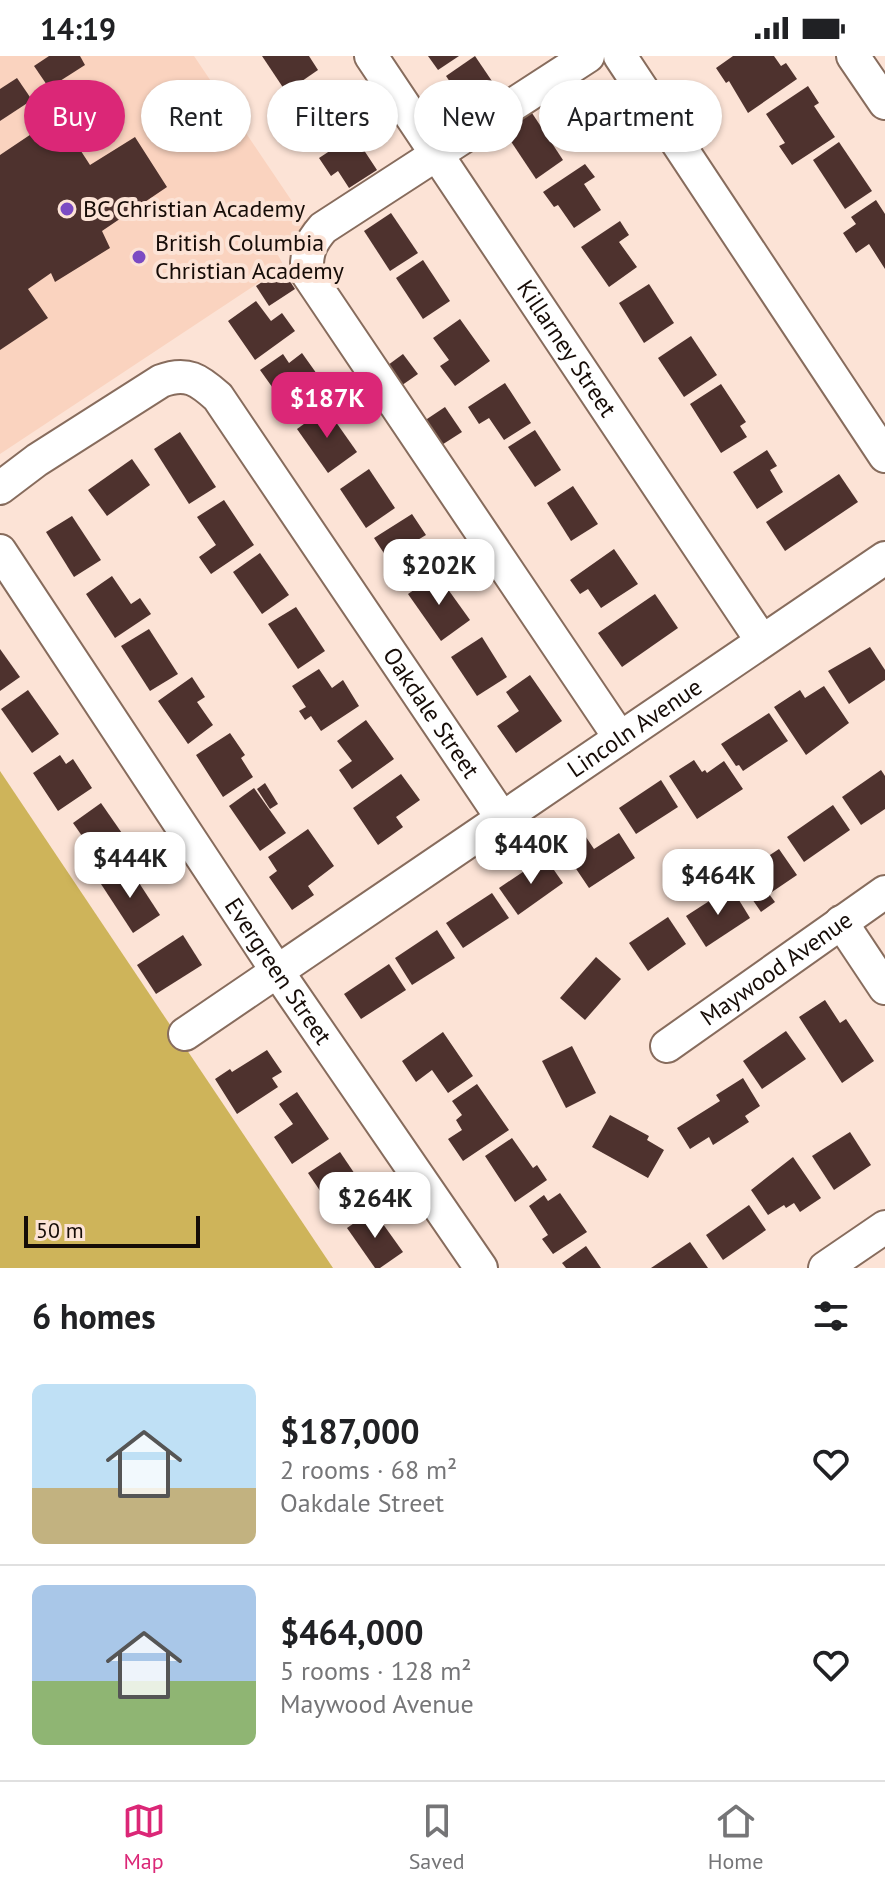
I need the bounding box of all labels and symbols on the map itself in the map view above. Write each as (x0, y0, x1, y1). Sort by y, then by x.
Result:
place label: BC Christian Academy (83, 193, 305, 224)
marker: BC Christian Academy (58, 200, 76, 218)
place label: British Columbia Christian Academy (155, 227, 344, 286)
marker: British Columbia Christian Academy (130, 248, 148, 266)
street label: Killarney Street (510, 274, 624, 423)
pin: $187K (271, 372, 383, 440)
pin: $202K (383, 539, 495, 607)
street label: Oakdale Street (376, 641, 487, 784)
street label: Lincoln Avenue (561, 671, 708, 784)
pin: $440K (475, 818, 587, 886)
pin: $444K (74, 832, 186, 900)
pin: $464K (662, 849, 774, 917)
street label: Evergreen Street (218, 892, 339, 1051)
street label: Maywood Avenue (694, 904, 858, 1033)
pin: $264K (319, 1172, 431, 1240)
scale bar (24, 1212, 200, 1248)

